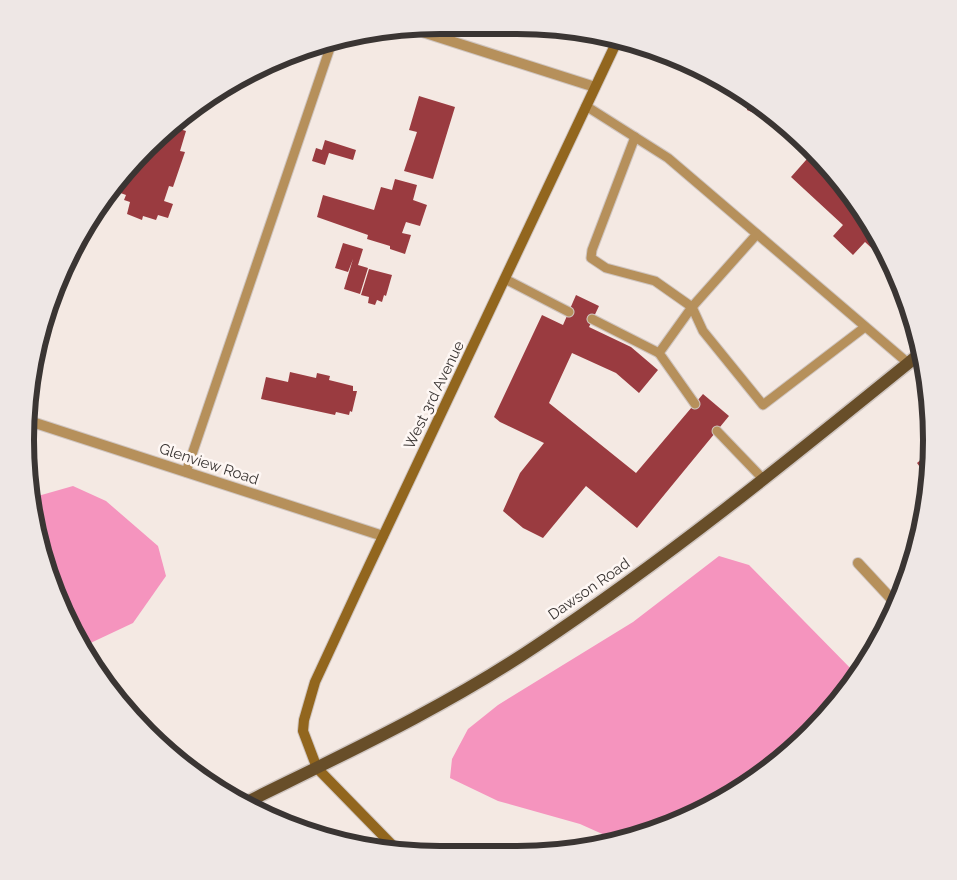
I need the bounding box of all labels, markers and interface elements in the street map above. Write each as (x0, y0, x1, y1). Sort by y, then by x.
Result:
street label: West 3rd Avenue (400, 338, 468, 452)
street label: Glenview Road (157, 439, 261, 489)
street label: Dawson Road (545, 554, 633, 624)

